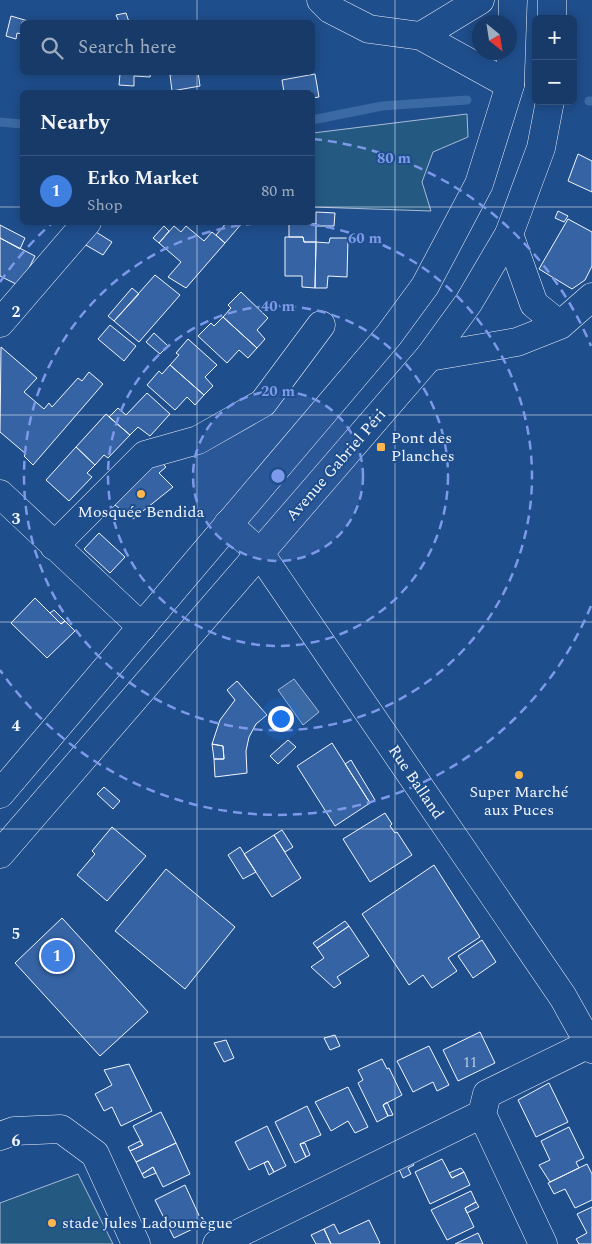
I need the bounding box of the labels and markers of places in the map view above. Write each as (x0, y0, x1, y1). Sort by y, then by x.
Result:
place label: Pont des Planches (391, 426, 455, 468)
marker: Pont des Planches (375, 441, 387, 453)
centre of rings (269, 467, 287, 485)
marker: Mosquée Bendida (135, 488, 147, 500)
place label: Mosquée Bendida (78, 500, 205, 524)
marker: Super Marché aux Puces (513, 769, 525, 781)
place label: Super Marché aux Puces (470, 780, 569, 822)
pin: 1 (41, 937, 73, 975)
place label: stade Jules Ladoumègue (62, 1211, 233, 1235)
marker: stade Jules Ladoumègue (46, 1217, 58, 1229)

